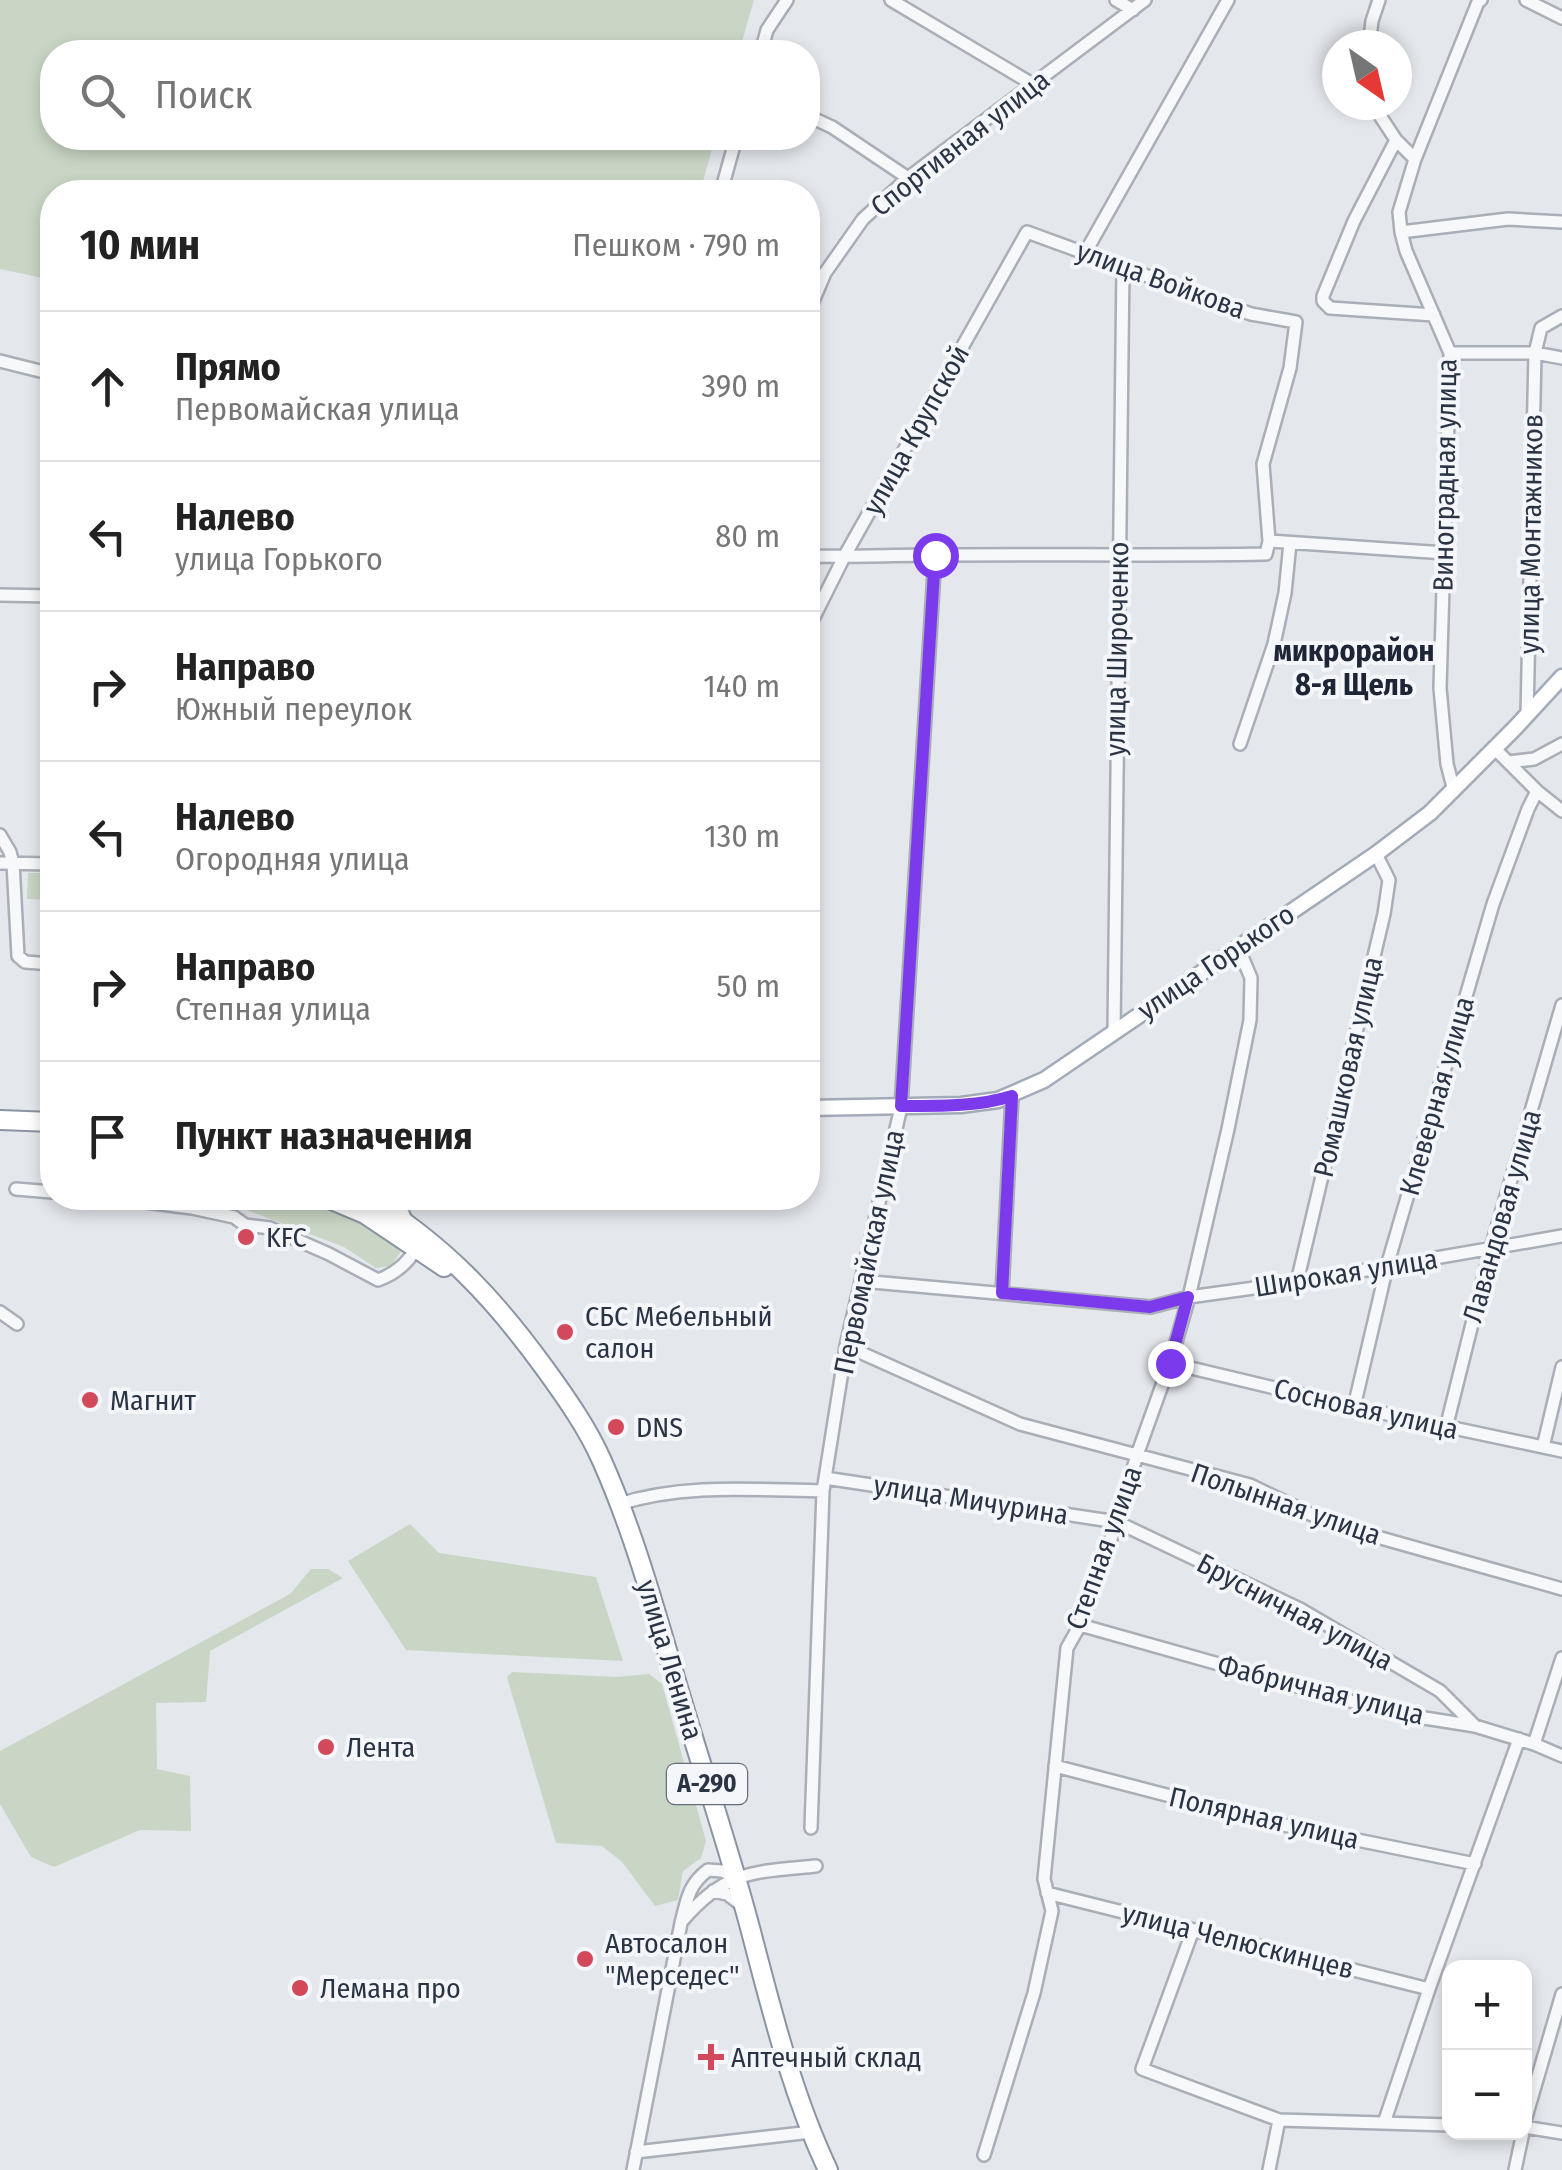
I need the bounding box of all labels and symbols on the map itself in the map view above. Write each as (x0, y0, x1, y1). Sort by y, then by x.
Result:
north arrow (1322, 30, 1412, 120)
street label: Спортивная улица (864, 63, 1056, 223)
street label: улица Войкова (1072, 234, 1250, 326)
street label: улица Крупской (856, 340, 976, 520)
street label: Виноградная улица (1426, 358, 1464, 592)
street label: улица Монтажников (1512, 414, 1550, 654)
route start (913, 533, 959, 579)
street label: улица Широченко (1099, 541, 1135, 757)
district label: микрорайон 8-я Щель (1274, 633, 1434, 703)
street label: улица Горького (1131, 897, 1301, 1027)
street label: Ромашковая улица (1307, 954, 1389, 1180)
street label: Клеверная улица (1393, 993, 1481, 1199)
street label: Лавандовая улица (1456, 1106, 1548, 1326)
street label: Первомайская улица (827, 1127, 911, 1377)
place label: KFC (266, 1221, 307, 1254)
marker: KFC (235, 1226, 257, 1248)
street label: Широкая улица (1252, 1242, 1440, 1304)
place label: СБС Мебельный салон (585, 1300, 773, 1365)
marker: СБС Мебельный салон (554, 1321, 576, 1343)
route end (1148, 1341, 1194, 1387)
street label: Сосновая улица (1271, 1372, 1461, 1446)
place label: Магнит (110, 1384, 196, 1417)
marker: Магнит (79, 1389, 101, 1411)
place label: DNS (636, 1411, 683, 1444)
marker: DNS (605, 1416, 627, 1438)
street label: Полынная улица (1187, 1456, 1385, 1552)
street label: Степная улица (1059, 1462, 1149, 1634)
street label: улица Мичурина (871, 1468, 1071, 1532)
street label: Брусничная улица (1192, 1547, 1398, 1677)
street label: улица Ленина (630, 1576, 710, 1744)
street label: Фабричная улица (1214, 1648, 1428, 1732)
place label: Лента (346, 1731, 415, 1764)
marker: Лента (315, 1736, 337, 1758)
road number: А-290 (667, 1764, 747, 1804)
street label: Полярная улица (1166, 1780, 1362, 1856)
street label: улица Челюскинцев (1119, 1896, 1357, 1986)
place label: Автосалон "Мерседес" (605, 1927, 740, 1992)
marker: Автосалон "Мерседес" (574, 1948, 596, 1970)
place label: Лемана про (320, 1972, 461, 2005)
marker: Лемана про (289, 1977, 311, 1999)
place label: Аптечный склад (731, 2041, 921, 2074)
marker: Аптечный склад (700, 2046, 722, 2068)

